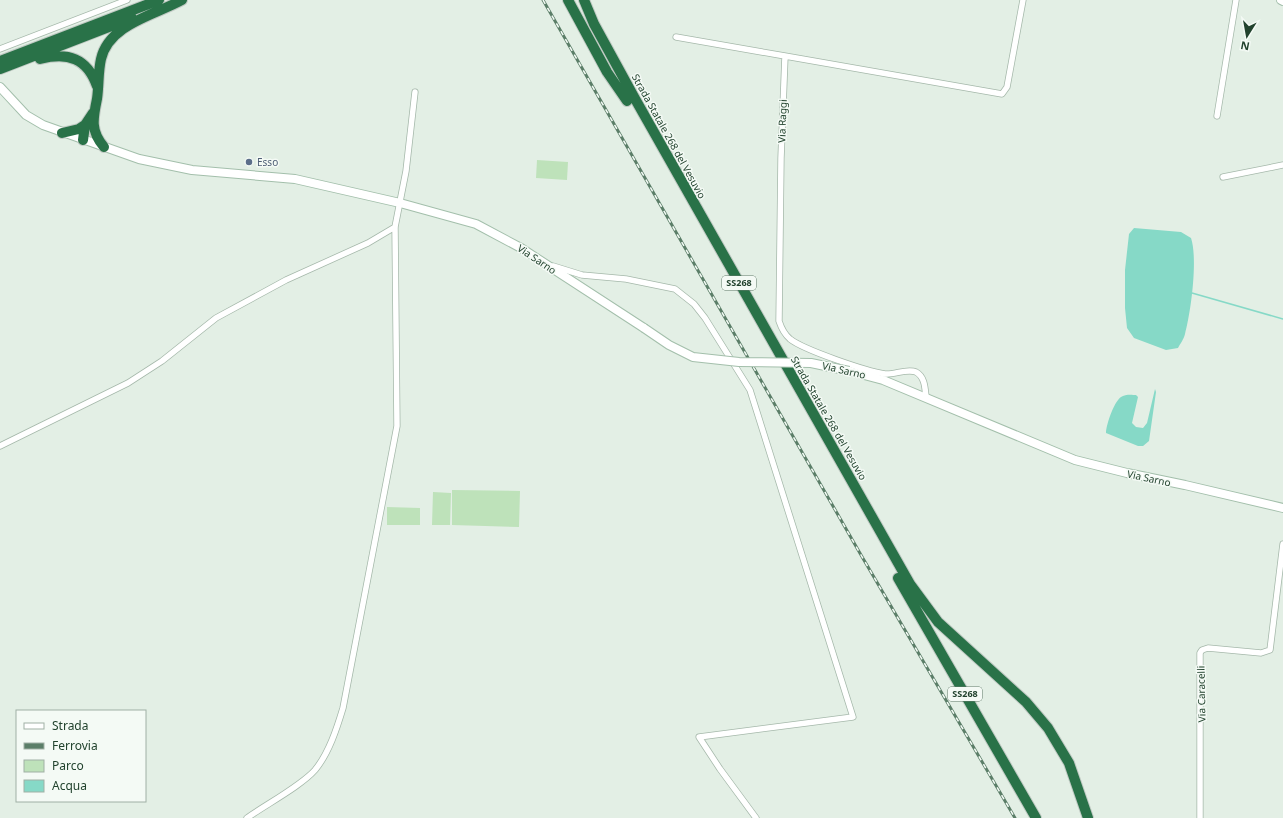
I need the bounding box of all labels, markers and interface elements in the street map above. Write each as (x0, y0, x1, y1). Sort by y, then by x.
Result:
north arrow (1227, 16, 1267, 56)
text: N (1239, 38, 1251, 55)
street label: Strada Statale 268 del Vesuvio (629, 71, 709, 201)
street label: Via Raggi (774, 99, 790, 143)
place label: Esso (257, 155, 278, 169)
marker: Esso (244, 157, 254, 167)
street label: Via Sarno (515, 241, 559, 277)
road number: SS268 (722, 276, 756, 290)
street label: Strada Statale 268 del Vesuvio (788, 354, 870, 482)
street label: Via Sarno (821, 358, 867, 382)
street label: Via Sarno (1126, 467, 1172, 489)
street label: Via Caracelli (1194, 666, 1208, 722)
road number: SS268 (948, 687, 982, 701)
legend (16, 710, 146, 802)
text: Strada (52, 717, 88, 734)
text: Ferrovia (52, 737, 98, 754)
text: Parco (52, 757, 84, 774)
text: Acqua (52, 777, 87, 794)

